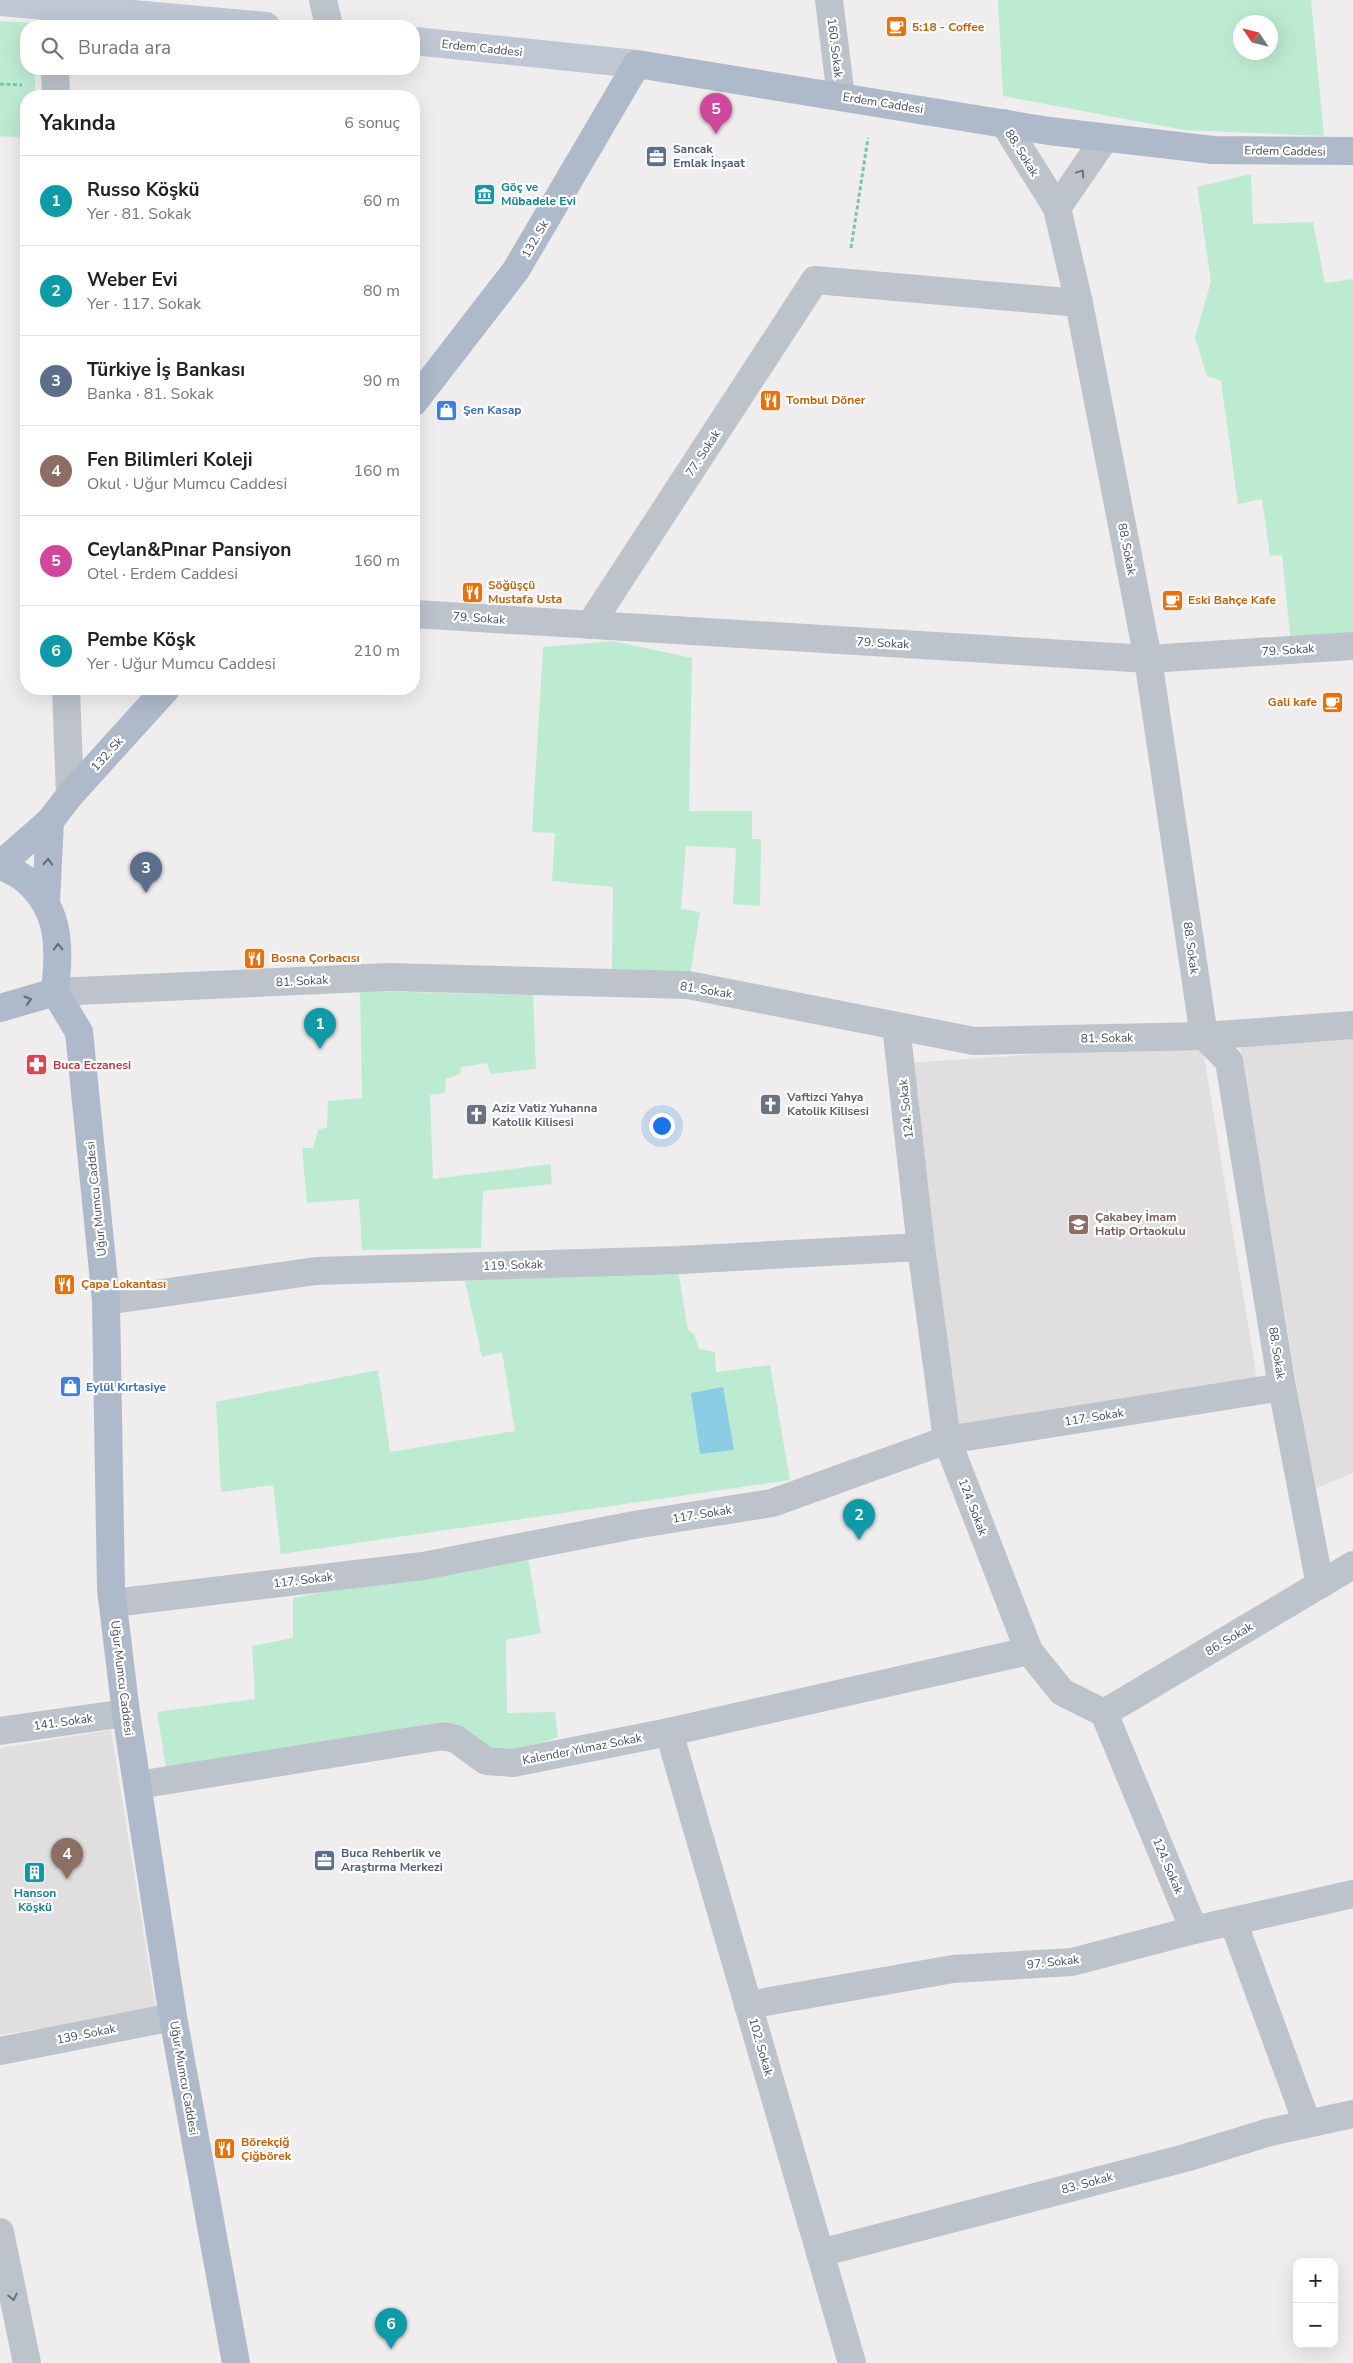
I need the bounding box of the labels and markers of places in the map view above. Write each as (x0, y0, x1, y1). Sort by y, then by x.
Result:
cafe icon: 5:18 - Coffee (884, 15, 908, 39)
place label: 5:18 - Coffee (912, 19, 985, 35)
pin: 5 (700, 93, 732, 134)
place label: Sancak Emlak İnşaat (673, 141, 745, 171)
office icon: Sancak Emlak İnşaat (645, 144, 669, 168)
place label: Göç ve Mübadele Evi (501, 179, 576, 209)
museum icon: Göç ve Mübadele Evi (473, 182, 497, 206)
restaurant icon: Tombul Döner (758, 388, 782, 412)
place label: Tombul Döner (786, 392, 866, 408)
shop icon: Şen Kasap (435, 398, 459, 422)
place label: Şen Kasap (463, 402, 522, 418)
place label: Söğüşçü Mustafa Usta (488, 577, 562, 607)
restaurant icon: Söğüşçü Mustafa Usta (460, 580, 484, 604)
cafe icon: Eski Bahçe Kafe (1160, 588, 1184, 612)
place label: Eski Bahçe Kafe (1188, 592, 1277, 608)
cafe icon: Gali kafe (1321, 690, 1345, 714)
place label: Gali kafe (1268, 694, 1317, 710)
pin: 3 (130, 852, 162, 893)
restaurant icon: Bosna Çorbacısı (243, 946, 267, 970)
place label: Bosna Çorbacısı (271, 950, 360, 966)
pin: 1 (304, 1008, 336, 1049)
pharmacy icon: Buca Eczanesi (25, 1053, 49, 1077)
place label: Buca Eczanesi (53, 1057, 131, 1073)
place label: Vaftizci Yahya Katolik Kilisesi (786, 1089, 869, 1119)
church icon: Vaftizci Yahya Katolik Kilisesi (759, 1092, 783, 1116)
place label: Aziz Vatiz Yuhanna Katolik Kilisesi (492, 1100, 597, 1130)
church icon: Aziz Vatiz Yuhanna Katolik Kilisesi (464, 1103, 488, 1127)
place label: Çakabey İmam Hatip Ortaokulu (1095, 1209, 1186, 1239)
school or university icon: Çakabey İmam Hatip Ortaokulu (1067, 1212, 1091, 1236)
restaurant icon: Çapa Lokantası (53, 1272, 77, 1296)
place label: Çapa Lokantası (81, 1276, 166, 1292)
shop icon: Eylül Kırtasiye (58, 1375, 82, 1399)
place label: Eylül Kırtasiye (86, 1379, 167, 1395)
pin: 2 (843, 1499, 875, 1540)
pin: 4 (51, 1838, 83, 1879)
place label: Buca Rehberlik ve Araştırma Merkezi (341, 1845, 443, 1875)
office icon: Buca Rehberlik ve Araştırma Merkezi (313, 1848, 337, 1872)
building icon: Hanson Köşkü (23, 1860, 47, 1884)
place label: Hanson Köşkü (14, 1885, 56, 1915)
place label: Börekçiğ Çiğbörek (241, 2134, 292, 2164)
restaurant icon: Börekçiğ Çiğbörek (213, 2137, 237, 2161)
pin: 6 (375, 2308, 407, 2349)

